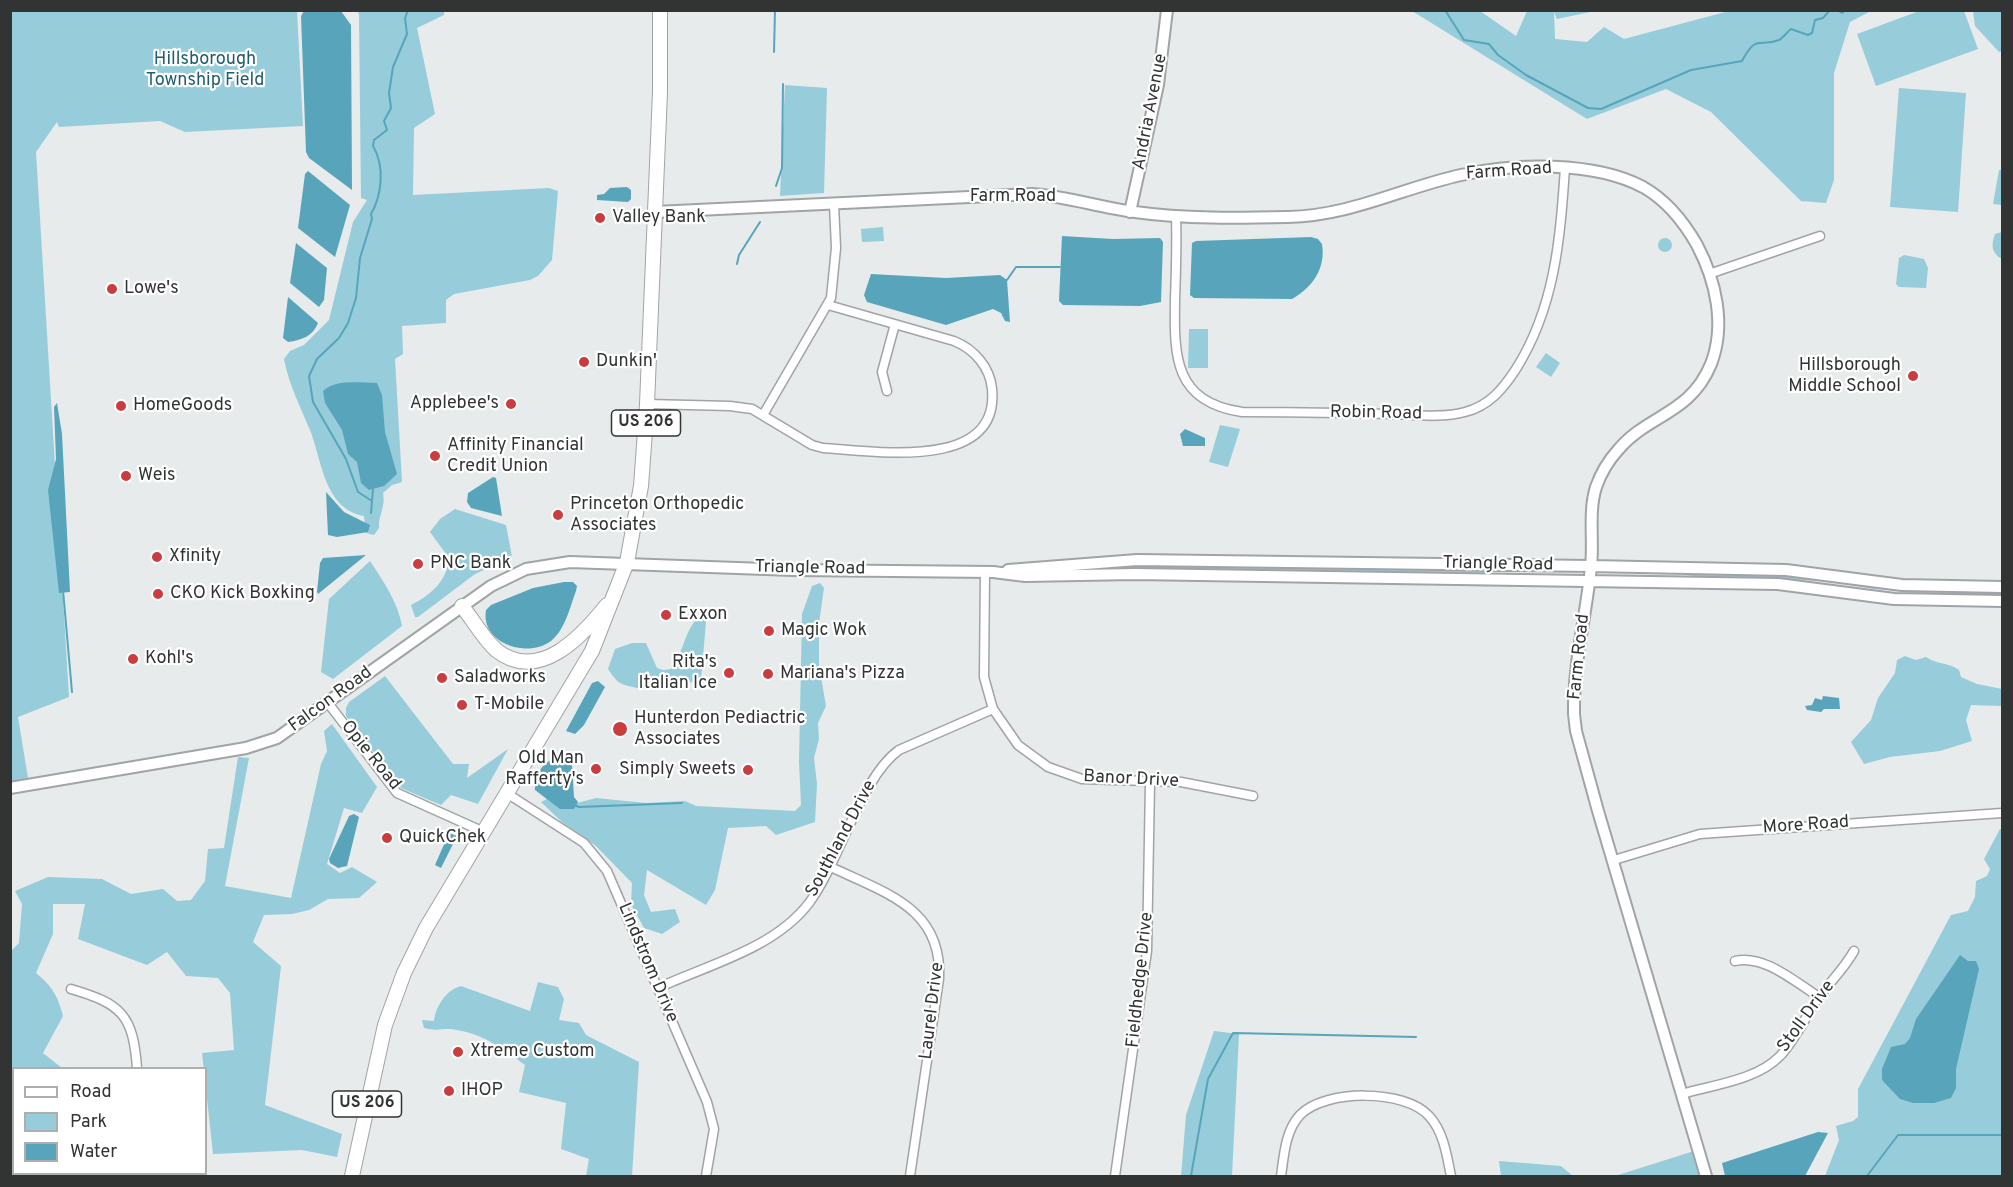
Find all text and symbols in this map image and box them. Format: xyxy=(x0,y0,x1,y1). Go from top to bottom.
park label: Hillsborough Township Field xyxy=(146,49,264,92)
street label: Andria Avenue xyxy=(1129,52,1173,172)
street label: Farm Road xyxy=(1465,158,1553,186)
street label: Farm Road xyxy=(970,186,1056,208)
place label: Valley Bank xyxy=(612,207,706,229)
marker: Valley Bank xyxy=(593,211,607,225)
place label: Lowe's xyxy=(124,278,179,300)
marker: Lowe's xyxy=(105,282,119,296)
place label: Dunkin' xyxy=(596,351,657,373)
marker: Dunkin' xyxy=(577,355,591,369)
place label: Hillsborough Middle School xyxy=(1788,355,1901,398)
marker: Hillsborough Middle School xyxy=(1906,369,1920,383)
place label: Applebee's xyxy=(410,393,499,415)
place label: HomeGoods xyxy=(133,395,232,417)
marker: Applebee's xyxy=(504,397,518,411)
marker: HomeGoods xyxy=(114,399,128,413)
street label: Robin Road xyxy=(1330,402,1422,426)
road number: US 206 xyxy=(612,410,680,436)
place label: Affinity Financial Credit Union xyxy=(447,435,584,478)
marker: Affinity Financial Credit Union xyxy=(428,449,442,463)
place label: Weis xyxy=(138,465,175,487)
marker: Weis xyxy=(119,469,133,483)
place label: Princeton Orthopedic Associates xyxy=(570,494,744,536)
marker: Princeton Orthopedic Associates xyxy=(551,508,565,522)
place label: Xfinity xyxy=(169,546,221,568)
marker: Xfinity xyxy=(150,550,164,564)
place label: PNC Bank xyxy=(430,553,511,575)
street label: Triangle Road xyxy=(1442,553,1554,577)
marker: PNC Bank xyxy=(411,557,425,571)
street label: Triangle Road xyxy=(754,557,866,581)
place label: CKO Kick Boxking xyxy=(170,583,315,605)
marker: CKO Kick Boxking xyxy=(151,587,165,601)
place label: Exxon xyxy=(678,604,727,626)
marker: Exxon xyxy=(659,608,673,622)
street label: Farm Road xyxy=(1565,613,1595,701)
place label: Magic Wok xyxy=(781,620,867,642)
marker: Magic Wok xyxy=(762,624,776,638)
place label: Kohl's xyxy=(145,648,194,670)
marker: Kohl's xyxy=(126,652,140,666)
place label: Rita's Italian Ice xyxy=(639,652,717,694)
street label: Falcon Road xyxy=(285,662,377,738)
place label: Mariana's Pizza xyxy=(780,663,905,685)
marker: Rita's Italian Ice xyxy=(722,666,736,680)
place label: Saladworks xyxy=(454,667,546,689)
marker: Mariana's Pizza xyxy=(761,667,775,681)
marker: Saladworks xyxy=(435,671,449,685)
place label: T-Mobile xyxy=(474,694,544,716)
marker: T-Mobile xyxy=(455,698,469,712)
place label: Hunterdon Pediactric Associates xyxy=(634,708,805,750)
street label: Opie Road xyxy=(335,717,405,795)
marker: Hunterdon Pediactric Associates xyxy=(611,720,629,738)
place label: Old Man Rafferty's xyxy=(505,748,584,790)
place label: Simply Sweets xyxy=(619,759,736,781)
marker: Old Man Rafferty's xyxy=(589,762,603,776)
marker: Simply Sweets xyxy=(741,763,755,777)
street label: Banor Drive xyxy=(1083,767,1179,793)
street label: Southland Drive xyxy=(802,777,882,901)
street label: More Road xyxy=(1762,812,1850,840)
place label: QuickChek xyxy=(399,827,486,849)
marker: QuickChek xyxy=(380,831,394,845)
street label: Lindstrom Drive xyxy=(612,900,682,1026)
street label: Fieldhedge Drive xyxy=(1123,911,1159,1049)
street label: Laurel Drive xyxy=(916,961,950,1061)
street label: Stoll Drive xyxy=(1774,977,1840,1057)
place label: Xtreme Custom xyxy=(470,1041,595,1063)
marker: Xtreme Custom xyxy=(451,1045,465,1059)
legend xyxy=(12,1067,207,1175)
place label: IHOP xyxy=(461,1080,503,1102)
text: Road xyxy=(70,1081,112,1104)
marker: IHOP xyxy=(442,1084,456,1098)
road number: US 206 xyxy=(332,1091,401,1117)
text: Park xyxy=(70,1111,107,1134)
text: Water xyxy=(70,1141,117,1164)

